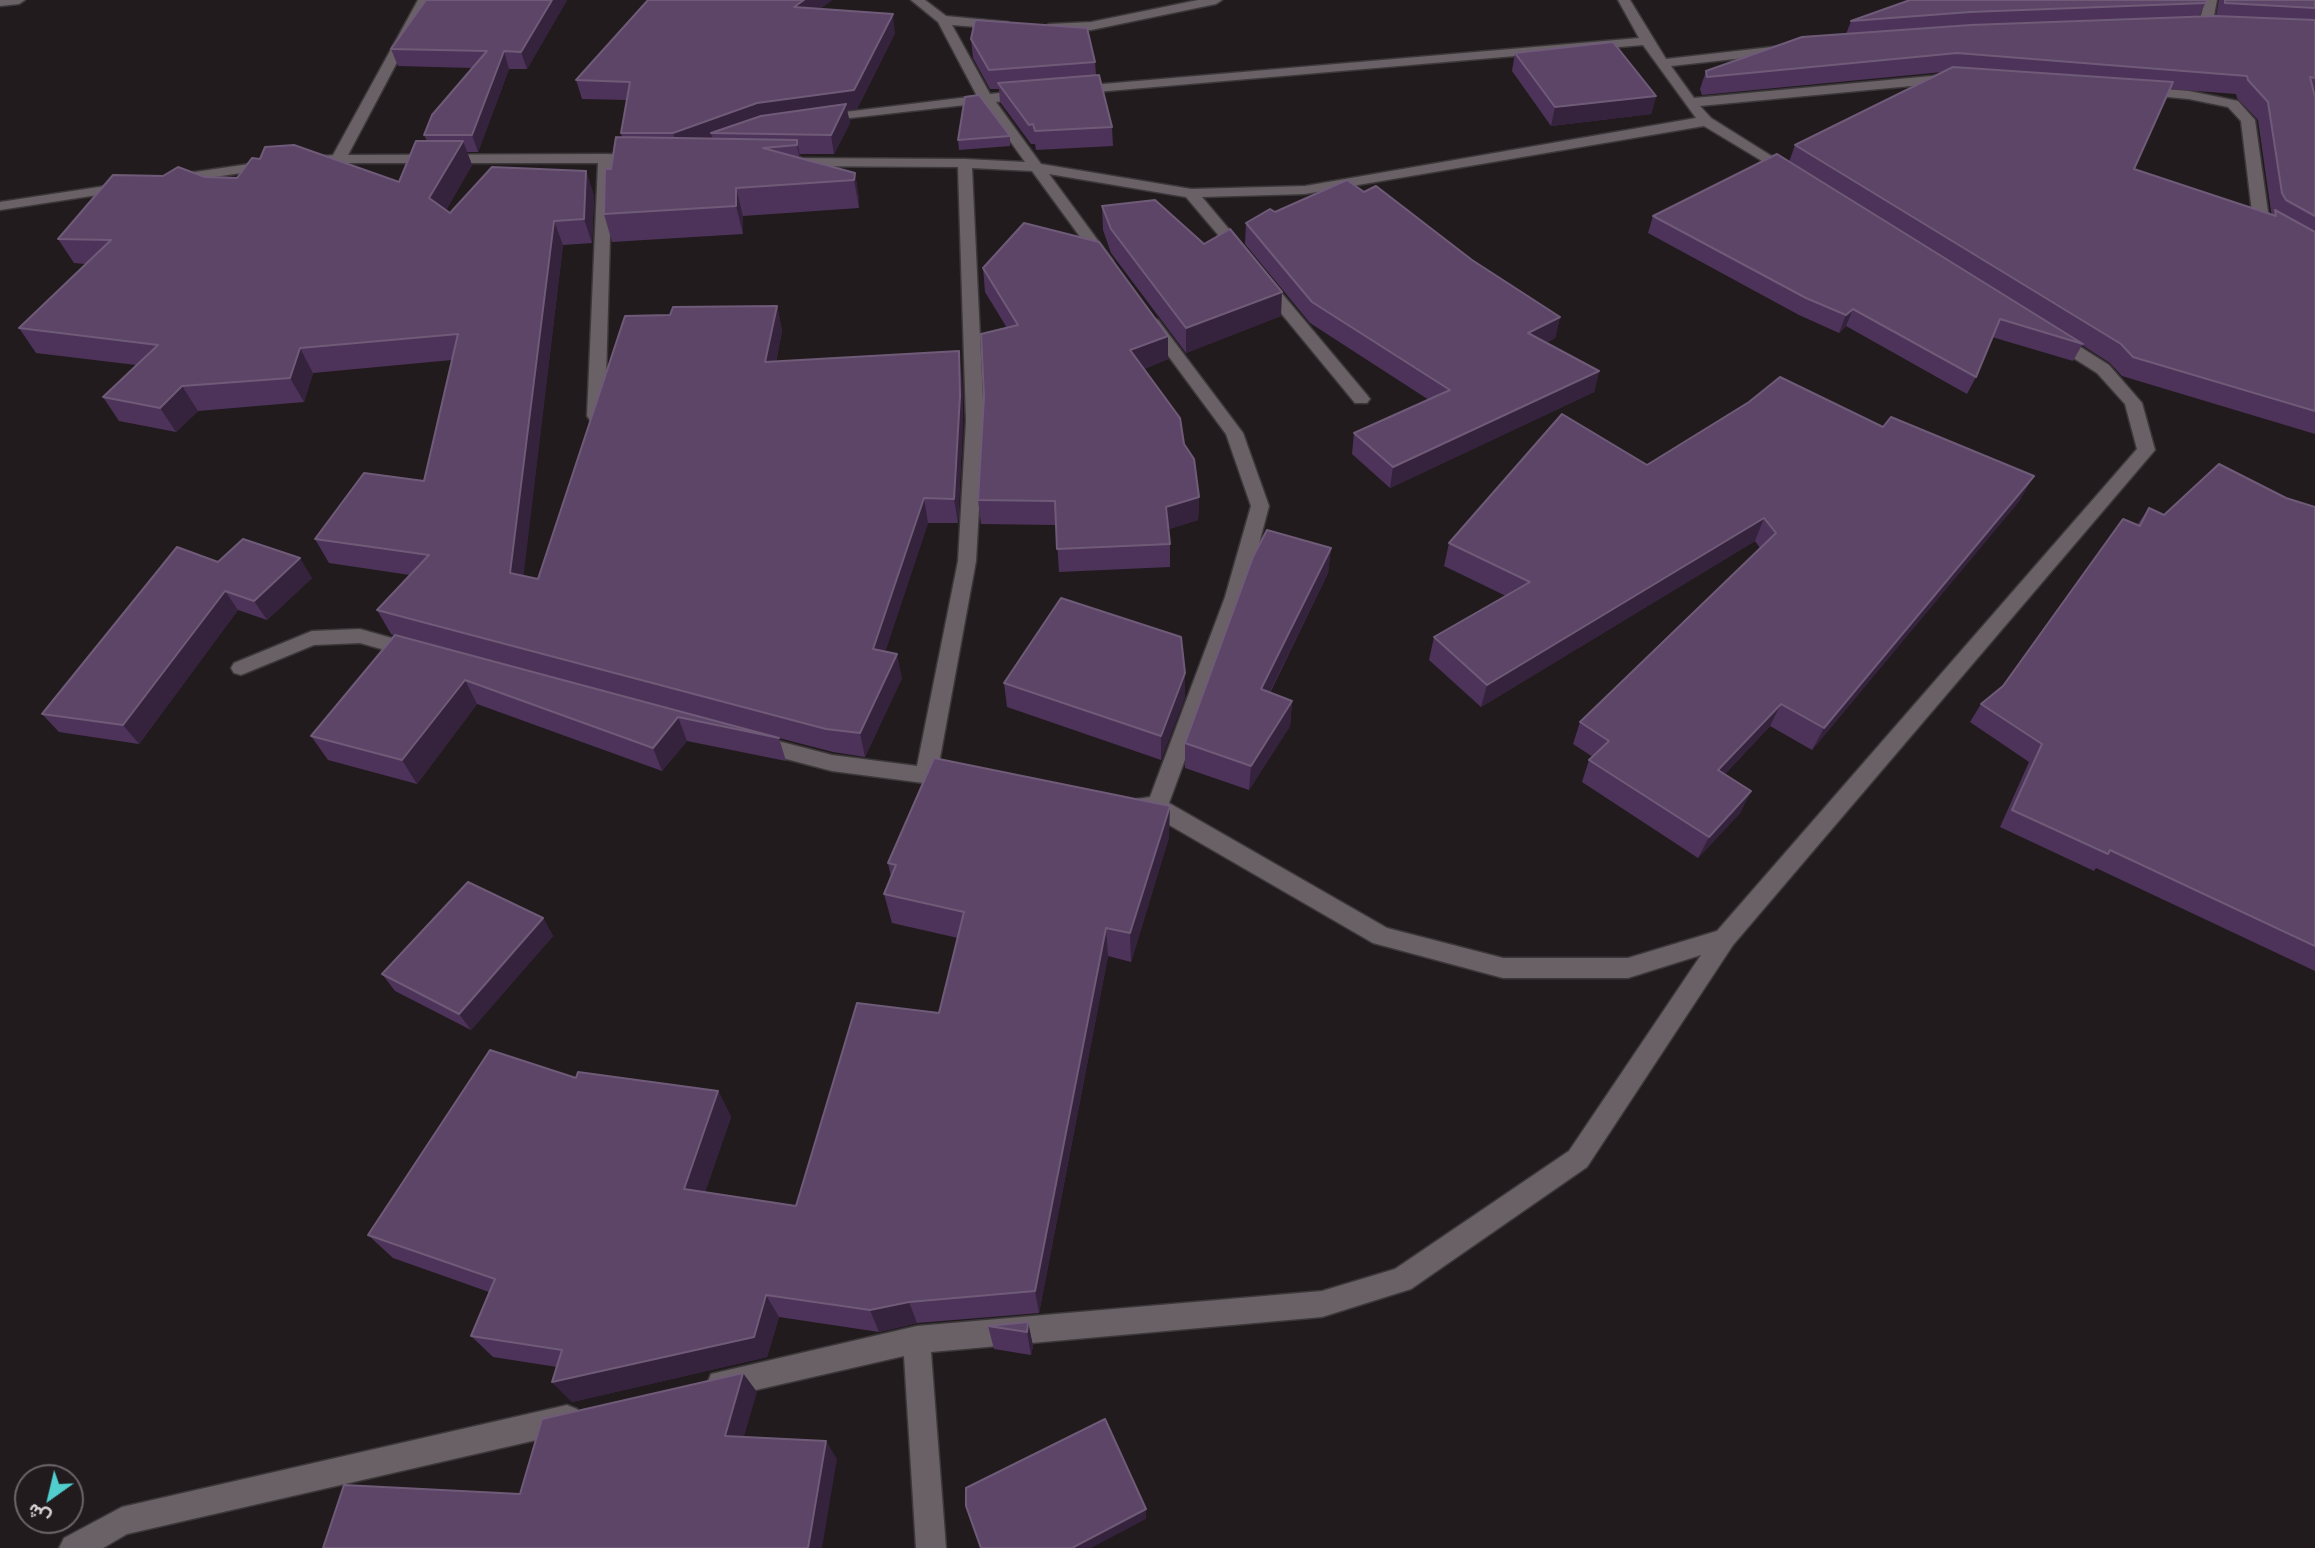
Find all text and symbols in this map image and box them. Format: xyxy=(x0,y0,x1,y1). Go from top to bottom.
north arrow xyxy=(14,1464,84,1534)
text: ش xyxy=(22,1498,55,1532)

